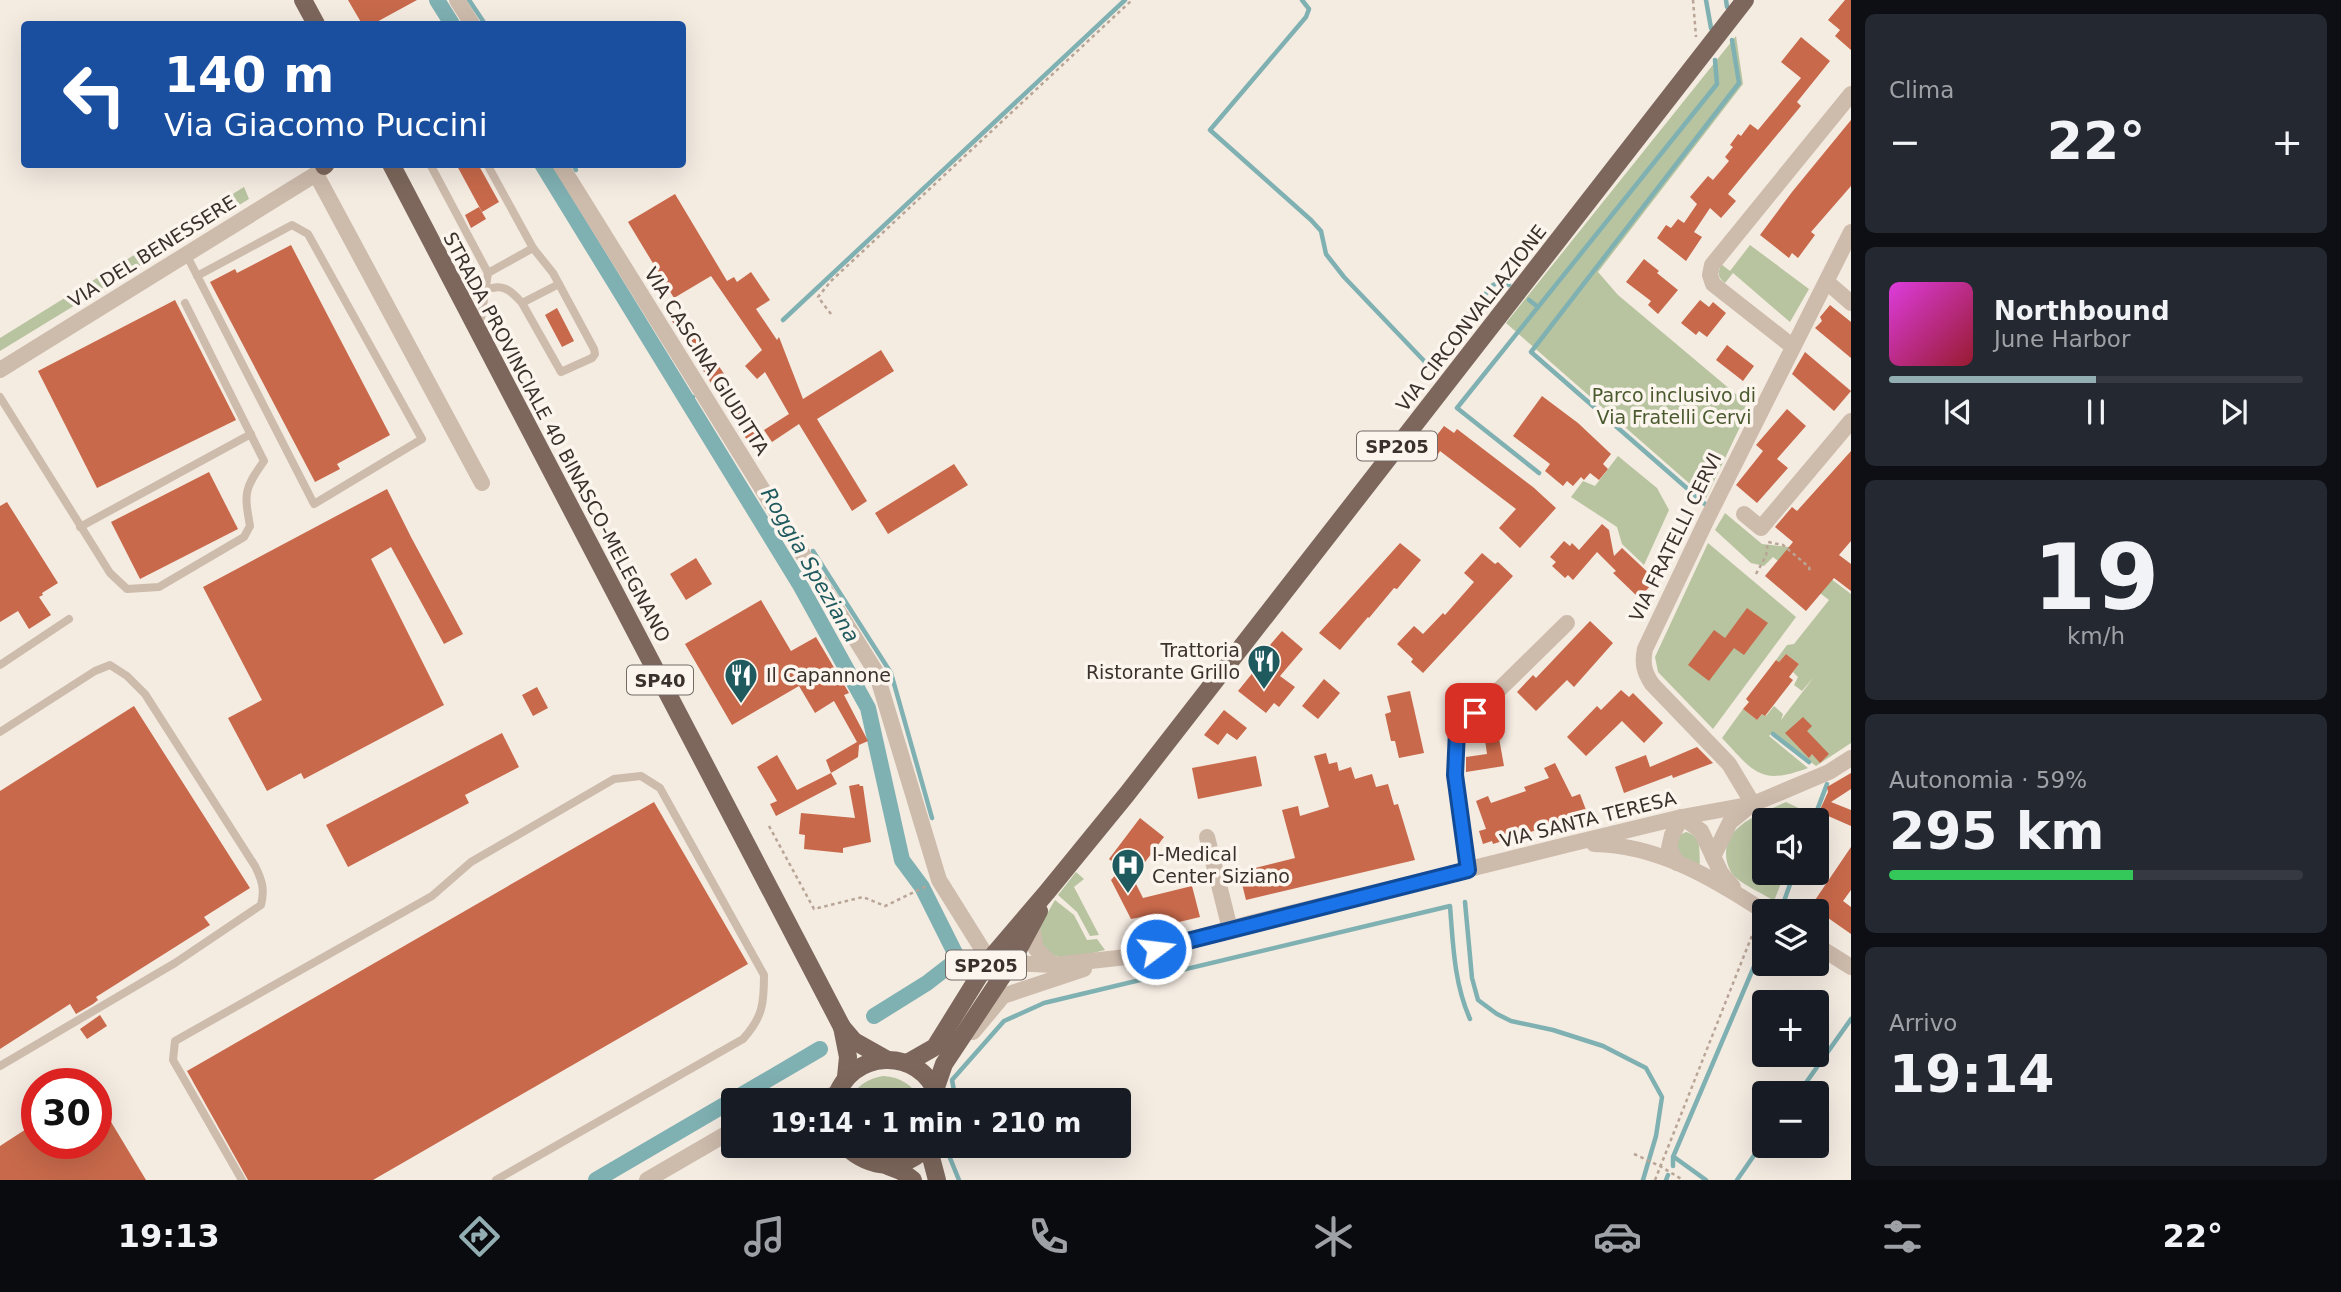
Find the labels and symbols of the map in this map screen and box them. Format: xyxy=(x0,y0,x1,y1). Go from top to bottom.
street label: VIA DEL BENESSERE xyxy=(64,190,240,312)
street label: VIA CIRCONVALLAZIONE xyxy=(1391,220,1551,416)
street label: STRADA PROVINCIALE 40 BINASCO-MELEGNANO xyxy=(439,228,675,646)
street label: VIA CASCINA GIUDITTA xyxy=(640,263,774,459)
park label: Parco inclusivo di Via Fratelli Cervi xyxy=(1592,384,1756,428)
road number: SP205 xyxy=(1357,432,1437,461)
street label: VIA FRATELLI CERVI xyxy=(1625,449,1725,625)
water label: Roggia Speziana xyxy=(756,483,864,647)
place label: Trattoria Ristorante Grillo xyxy=(1086,639,1240,683)
restaurant icon: Trattoria Ristorante Grillo xyxy=(1245,642,1283,691)
restaurant icon: Il Capannone xyxy=(722,656,760,705)
place label: Il Capannone xyxy=(766,664,891,686)
road number: SP40 xyxy=(627,666,693,694)
pin xyxy=(1445,683,1505,743)
street label: VIA SANTA TERESA xyxy=(1498,786,1678,852)
place label: I-Medical Center Siziano xyxy=(1152,843,1290,887)
hospital icon: I-Medical Center Siziano xyxy=(1109,846,1147,895)
position arrow xyxy=(1119,912,1193,986)
road number: SP205 xyxy=(946,950,1026,980)
speed limit sign: 30 xyxy=(21,1068,112,1159)

